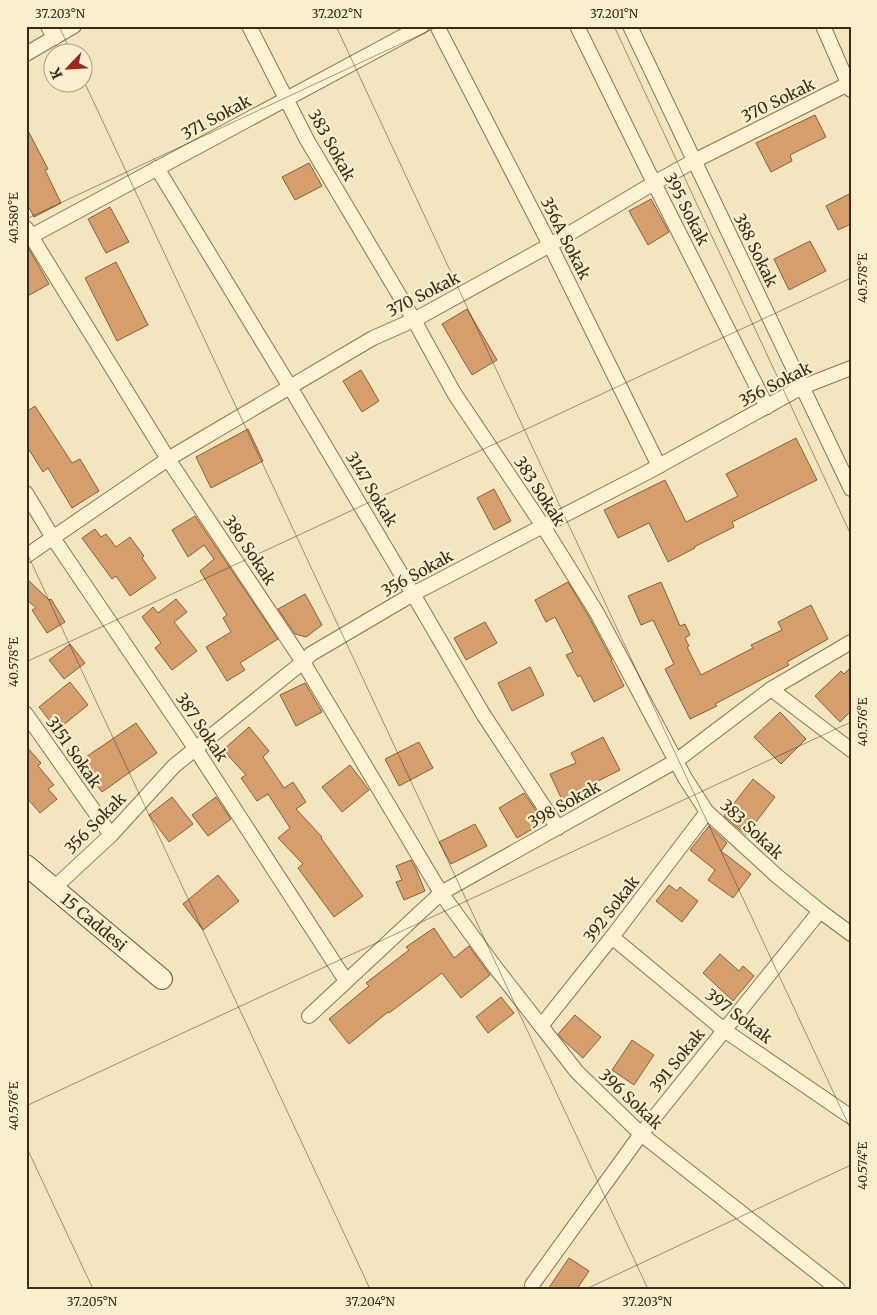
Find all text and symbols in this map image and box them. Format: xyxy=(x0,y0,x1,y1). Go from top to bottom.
text: 37.203°N xyxy=(35,6,86,21)
text: 37.202°N xyxy=(312,6,363,21)
text: 37.201°N xyxy=(590,6,639,21)
north arrow xyxy=(42,42,92,92)
text: K xyxy=(46,64,67,82)
street label: 370 Sokak xyxy=(738,73,819,126)
street label: 371 Sokak xyxy=(178,90,255,144)
street label: 383 Sokak xyxy=(304,106,360,185)
street label: 395 Sokak xyxy=(660,169,714,249)
text: 40.580°E xyxy=(6,192,21,244)
street label: 356A Sokak xyxy=(537,194,596,283)
street label: 388 Sokak xyxy=(730,210,783,291)
text: 40.578°E xyxy=(855,253,870,303)
street label: 370 Sokak xyxy=(383,267,464,321)
street label: 356 Sokak xyxy=(735,357,815,411)
street label: 3147 Sokak xyxy=(342,448,403,531)
street label: 383 Sokak xyxy=(510,453,570,530)
street label: 386 Sokak xyxy=(219,511,281,589)
street label: 356 Sokak xyxy=(378,545,457,601)
text: 40.578°E xyxy=(6,637,21,687)
street label: 387 Sokak xyxy=(172,689,233,766)
text: 40.576°E xyxy=(855,697,870,746)
street label: 3151 Sokak xyxy=(42,712,106,792)
street label: 398 Sokak xyxy=(525,776,604,832)
street label: 356 Sokak xyxy=(60,788,130,858)
street label: 383 Sokak xyxy=(716,795,788,864)
street label: 392 Sokak xyxy=(579,871,644,946)
street label: 15 Caddesi xyxy=(57,889,131,955)
street label: 397 Sokak xyxy=(702,984,777,1048)
street label: 391 Sokak xyxy=(645,1023,709,1096)
street label: 396 Sokak xyxy=(595,1065,668,1134)
text: 40.576°E xyxy=(6,1081,21,1130)
text: 40.574°E xyxy=(855,1142,870,1190)
text: 37.205°N xyxy=(67,1294,118,1309)
text: 37.204°N xyxy=(345,1294,396,1309)
text: 37.203°N xyxy=(622,1294,673,1309)

